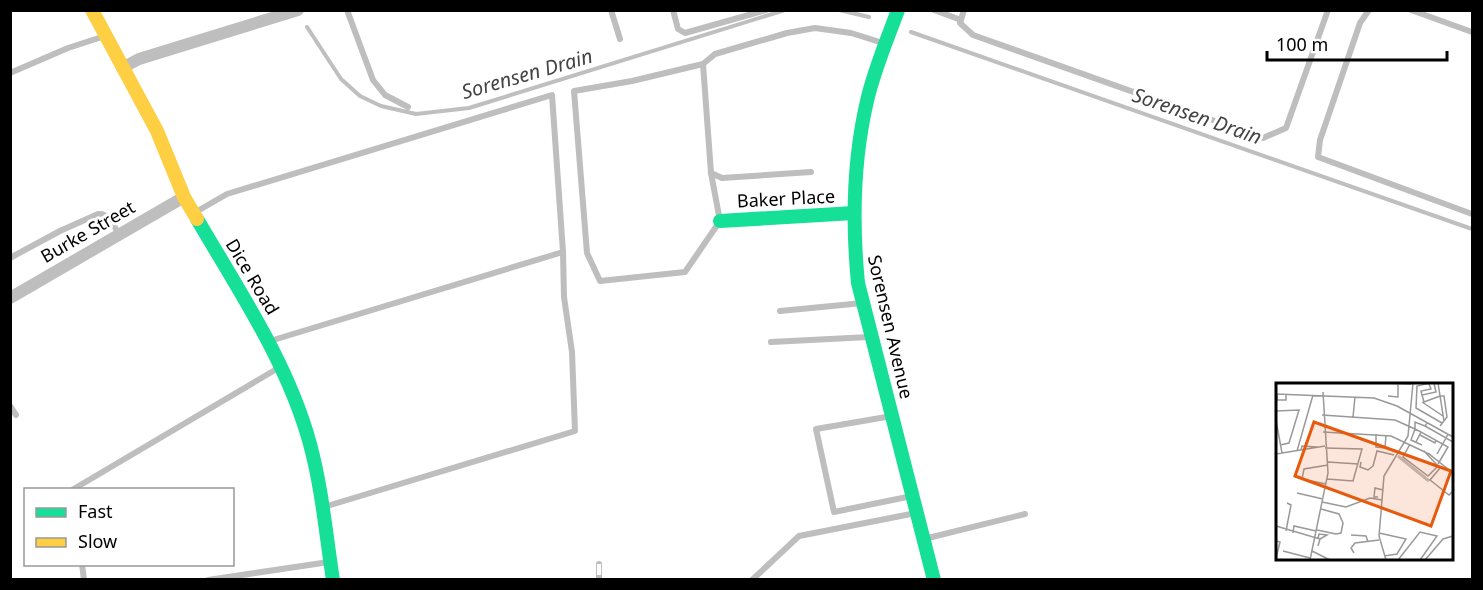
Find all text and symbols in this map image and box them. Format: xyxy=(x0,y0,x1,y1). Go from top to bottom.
scale bar xyxy=(1267,24,1447,62)
text: 100 m xyxy=(1276,32,1328,56)
water label: Sorensen Drain xyxy=(458,42,595,105)
water label: Sorensen Drain xyxy=(1129,81,1265,150)
street label: Baker Place xyxy=(736,183,836,213)
street label: Burke Street xyxy=(36,194,139,268)
street label: Dice Road xyxy=(221,234,285,319)
street label: Sorensen Avenue xyxy=(863,253,919,401)
inset map xyxy=(1276,383,1453,560)
legend xyxy=(24,488,234,566)
text: Fast xyxy=(78,499,113,523)
text: Slow xyxy=(78,529,117,553)

